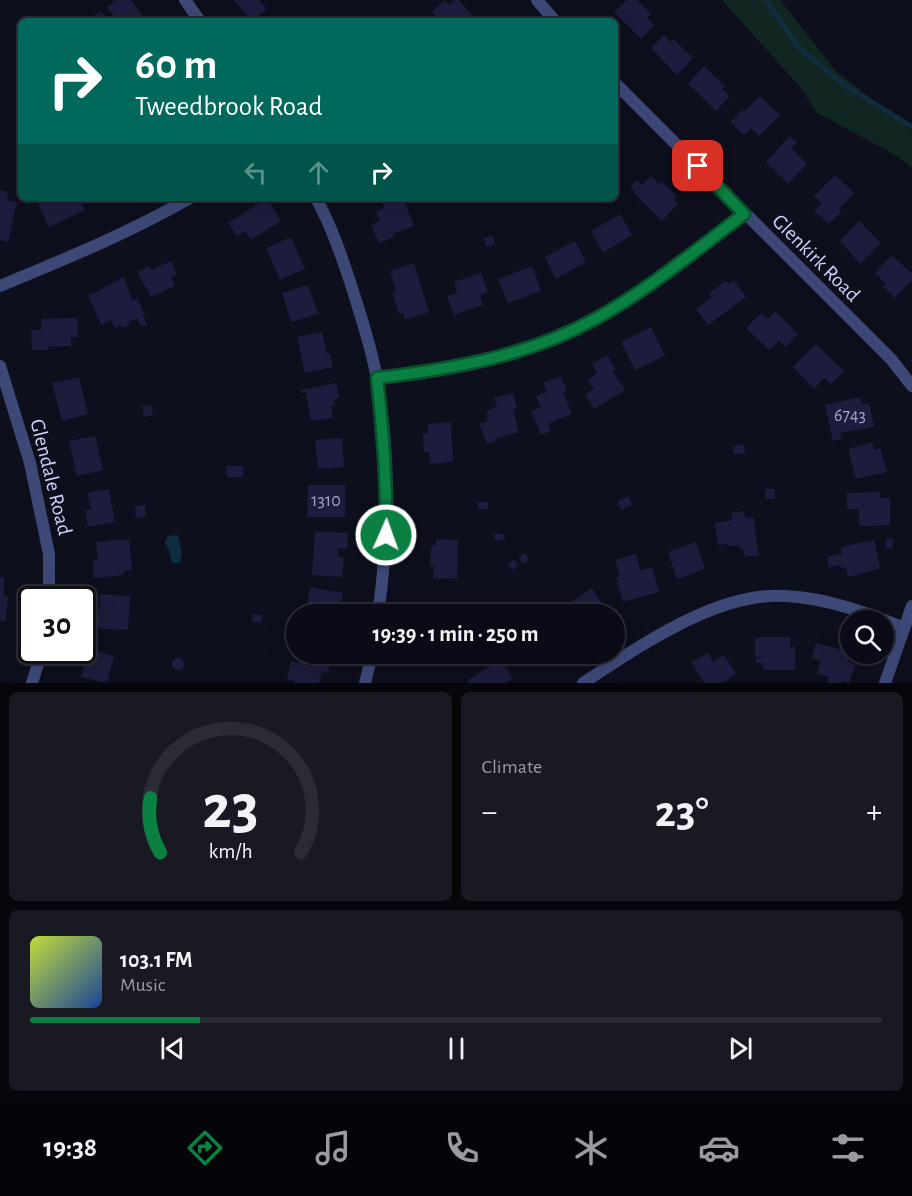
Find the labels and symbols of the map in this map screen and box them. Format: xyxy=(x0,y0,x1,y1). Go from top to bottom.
pin xyxy=(672,140,723,191)
street label: Glenkirk Road xyxy=(768,210,864,306)
house number: 6743 xyxy=(834,407,866,425)
street label: Glendale Road xyxy=(26,417,76,537)
house number: 1310 xyxy=(311,492,341,510)
position arrow xyxy=(354,503,418,567)
speed limit sign: 30 xyxy=(18,586,96,664)

